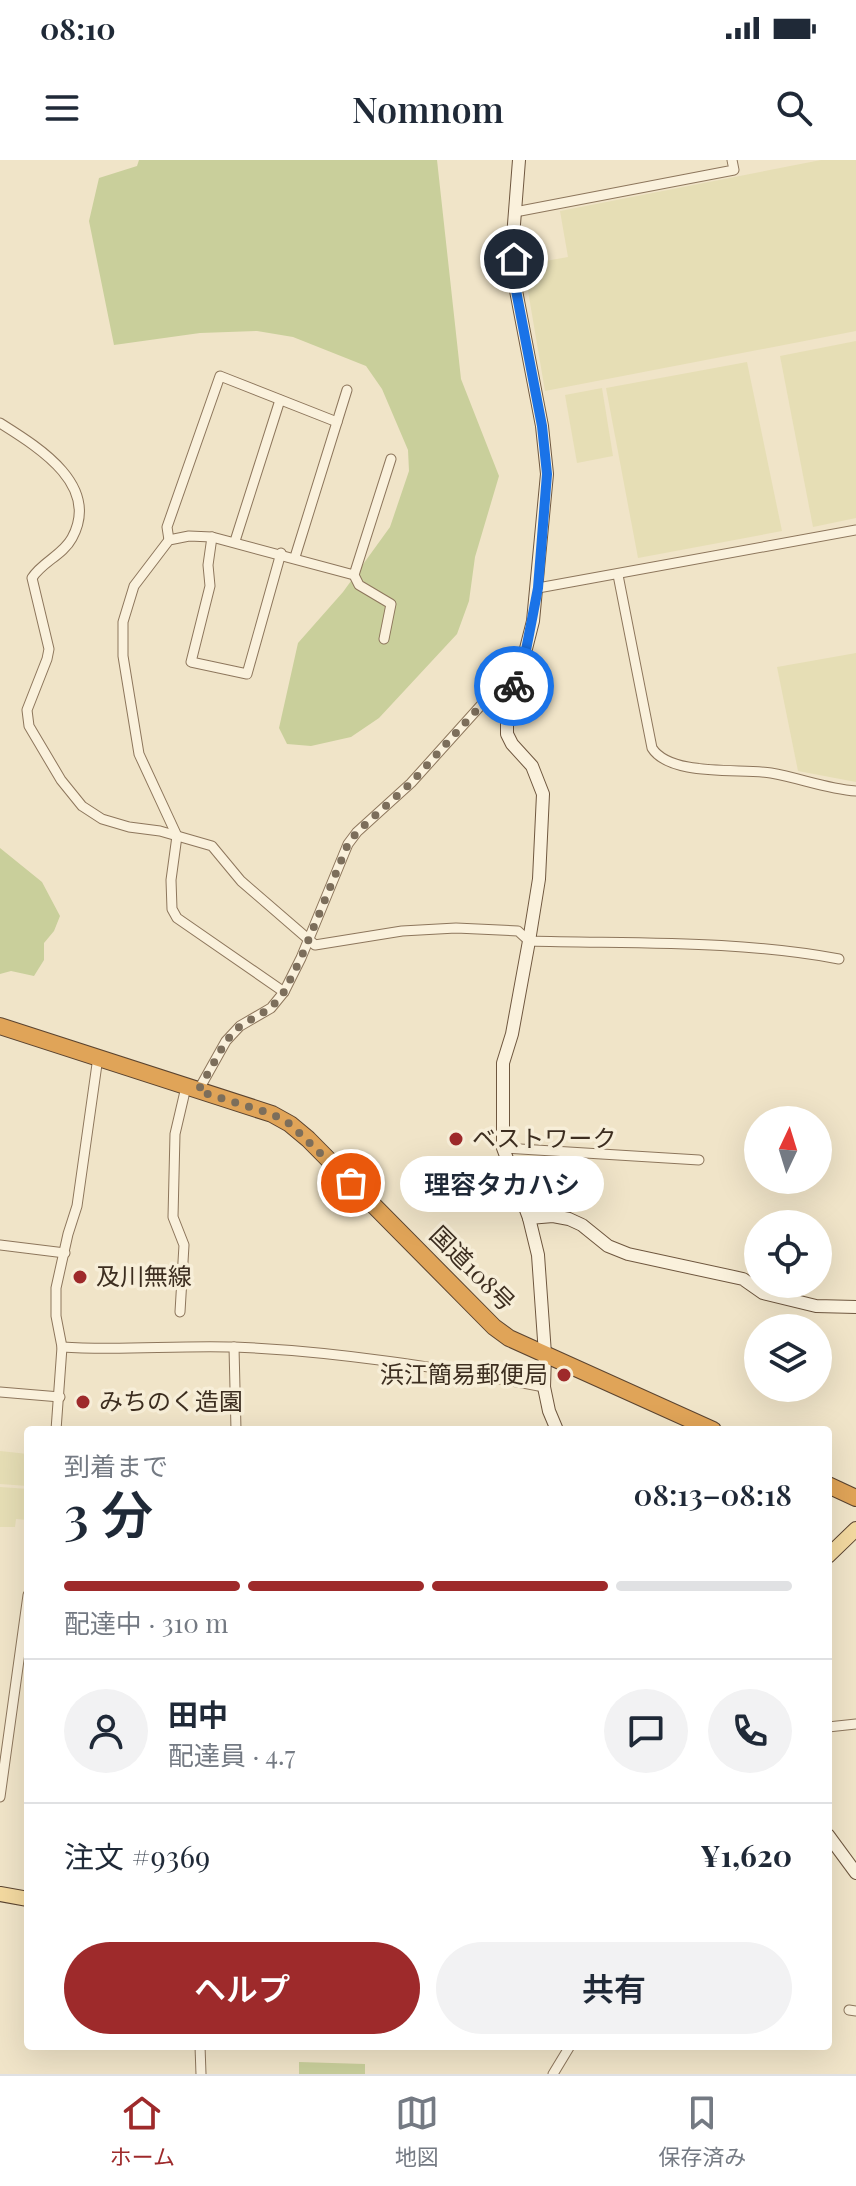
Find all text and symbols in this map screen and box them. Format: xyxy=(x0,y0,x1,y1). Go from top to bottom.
text: 08:10 xyxy=(40,8,116,48)
text: Nomnom xyxy=(352,84,504,132)
icon: menu xyxy=(40,86,84,130)
icon: search xyxy=(772,86,816,130)
pin xyxy=(480,225,548,293)
icon: home xyxy=(492,237,536,281)
courier xyxy=(474,646,554,726)
icon: bike xyxy=(492,664,536,708)
north arrow xyxy=(744,1106,832,1194)
map controls xyxy=(744,1106,832,1402)
place label: ベストワーク xyxy=(472,1121,616,1153)
marker: ベストワーク xyxy=(447,1130,465,1148)
pin xyxy=(317,1149,385,1217)
callout: 理容タカハシ xyxy=(399,1155,603,1211)
icon: bag xyxy=(329,1161,373,1205)
text: 理容タカハシ xyxy=(424,1166,580,1201)
button: locate xyxy=(744,1210,832,1298)
street label: 国道108号 xyxy=(424,1218,523,1317)
place label: 及川無線 xyxy=(96,1259,192,1291)
marker: 及川無線 xyxy=(71,1268,89,1286)
button: layers xyxy=(744,1314,832,1402)
place label: 浜江簡易郵便局 xyxy=(380,1357,548,1389)
marker: 浜江簡易郵便局 xyxy=(555,1366,573,1384)
place label: みちのく造園 xyxy=(99,1384,243,1416)
marker: みちのく造園 xyxy=(74,1393,92,1411)
text: 到着まで xyxy=(64,1448,168,1483)
text: 08:13–08:18 xyxy=(634,1474,792,1514)
text: 3 分 xyxy=(64,1478,153,1547)
text: 配達中 · 310 m xyxy=(64,1605,228,1640)
button: person xyxy=(64,1689,148,1773)
button: chat xyxy=(604,1689,688,1773)
button: phone xyxy=(708,1689,792,1773)
text: 田中 xyxy=(168,1694,228,1734)
text: 配達員 · 4.7 xyxy=(168,1737,295,1772)
text: ¥1,620 xyxy=(700,1835,792,1875)
text: 注文 #9369 xyxy=(64,1836,210,1876)
button: ヘルプ xyxy=(64,1942,420,2034)
button: 共有 xyxy=(436,1942,792,2034)
tab: ホーム xyxy=(110,2091,175,2171)
tab: 地図 xyxy=(395,2091,439,2171)
tab: 保存済み xyxy=(658,2091,746,2171)

